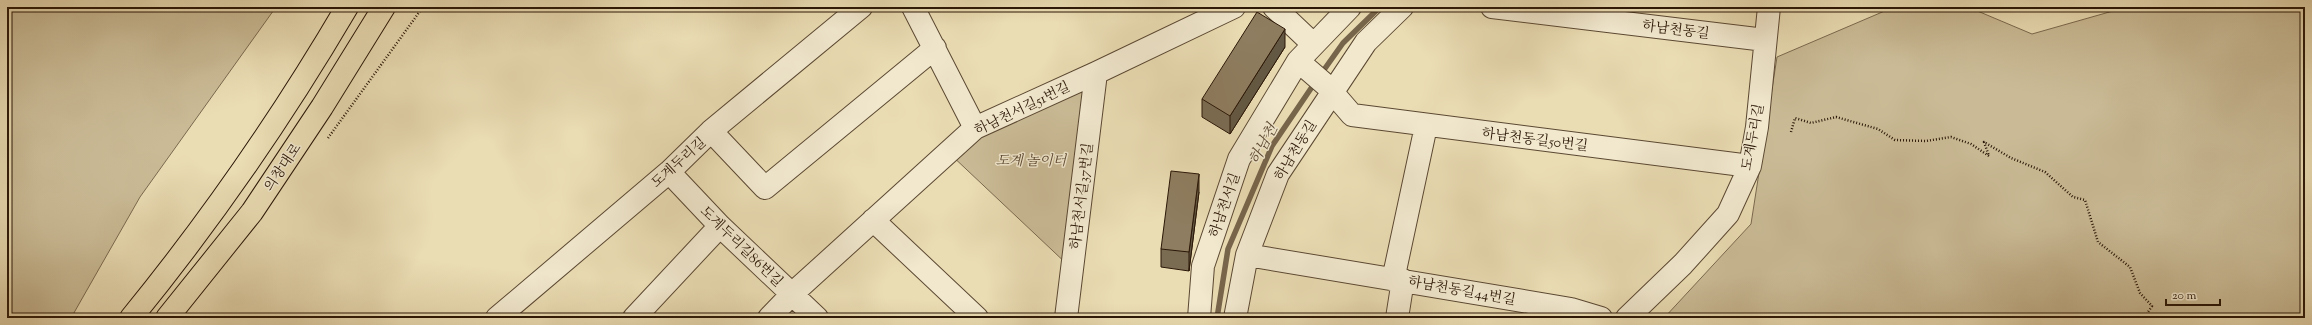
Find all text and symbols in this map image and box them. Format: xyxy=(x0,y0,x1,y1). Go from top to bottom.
street label: 하남천동길 xyxy=(1641,17,1711,45)
street label: 하남천서길51번길 xyxy=(972,78,1074,142)
street label: 도계두리길 xyxy=(1738,102,1770,172)
street label: 하남천동길 xyxy=(1271,117,1323,185)
water label: 하남천 xyxy=(1245,119,1285,169)
street label: 하남천동길50번길 xyxy=(1480,125,1589,157)
street label: 도계두리길 xyxy=(648,133,711,194)
street label: 의창대로 xyxy=(260,140,307,196)
street label: 하남천서길37번길 xyxy=(1067,142,1099,251)
park label: 도계 놀이터 xyxy=(996,152,1068,172)
street label: 하남천서길 xyxy=(1205,170,1246,241)
street label: 도계두리길86번길 xyxy=(695,203,787,292)
street label: 하남천동길44번길 xyxy=(1406,273,1517,311)
scale bar xyxy=(2166,281,2220,307)
text: 20 m xyxy=(2172,287,2197,305)

